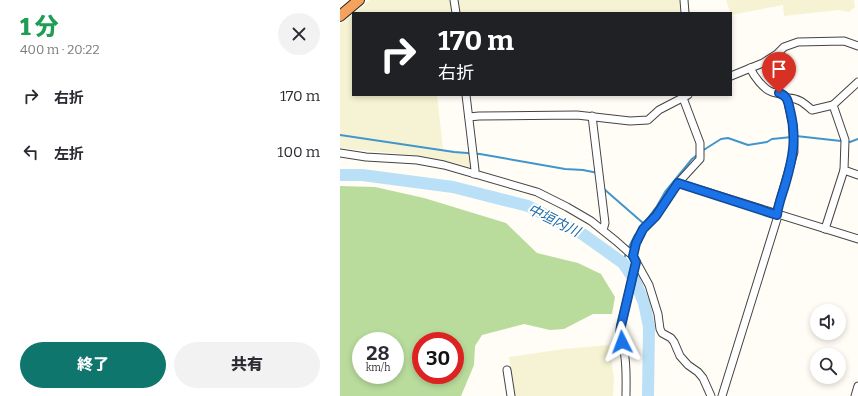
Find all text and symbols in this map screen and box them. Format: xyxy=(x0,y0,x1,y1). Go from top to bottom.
text: 1 分 xyxy=(20,13,59,41)
button: close xyxy=(278,13,320,55)
text: 170 m xyxy=(438,24,514,57)
icon: right xyxy=(372,28,424,80)
text: 400 m · 20:22 xyxy=(20,42,100,57)
pin xyxy=(762,52,796,93)
icon: arrive xyxy=(768,58,790,80)
text: 右折 xyxy=(438,62,474,84)
icon: right xyxy=(20,85,42,107)
text: 170 m xyxy=(280,87,320,105)
text: 右折 xyxy=(54,89,84,107)
icon: left xyxy=(20,141,42,163)
text: 100 m xyxy=(277,143,320,161)
text: 左折 xyxy=(54,145,84,163)
water label: 中垣内川 xyxy=(525,201,584,241)
map controls xyxy=(810,304,846,384)
button: sound xyxy=(810,304,846,340)
position arrow xyxy=(601,321,643,363)
speed limit sign: 30 xyxy=(412,332,464,384)
text: 28 xyxy=(366,341,390,365)
button: 終了 xyxy=(20,342,166,388)
button: 共有 xyxy=(174,342,320,388)
button: search xyxy=(810,348,846,384)
text: km/h xyxy=(366,362,390,374)

